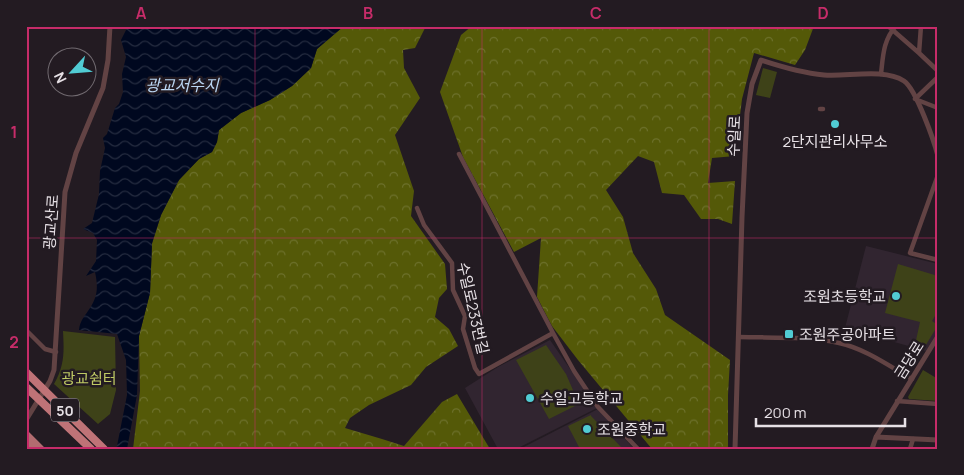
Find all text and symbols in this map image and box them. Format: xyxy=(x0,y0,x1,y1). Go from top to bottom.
text: A xyxy=(136,2,147,24)
text: B xyxy=(363,2,373,24)
text: C xyxy=(590,2,602,24)
text: D xyxy=(817,2,829,24)
north arrow xyxy=(48,48,98,98)
text: N xyxy=(49,69,71,87)
water label: 광교저수지 xyxy=(145,74,220,96)
street label: 수일로 xyxy=(722,115,746,157)
marker: 2단지관리사무소 xyxy=(829,118,841,130)
text: 1 xyxy=(10,121,18,143)
place label: 2단지관리사무소 xyxy=(782,131,888,152)
street label: 광교산로 xyxy=(39,194,63,250)
street label: 수일로233번길 xyxy=(452,260,494,356)
place label: 조원초등학교 xyxy=(803,286,886,307)
marker: 조원초등학교 xyxy=(890,290,902,302)
place label: 조원주공아파트 xyxy=(799,324,896,345)
marker: 조원주공아파트 xyxy=(783,328,795,340)
text: 2 xyxy=(9,331,19,353)
street label: 금당로 xyxy=(889,337,929,383)
park label: 광교쉼터 xyxy=(61,368,117,389)
place label: 수일고등학교 xyxy=(540,388,623,409)
marker: 수일고등학교 xyxy=(524,392,536,404)
scale bar xyxy=(756,395,905,427)
road number: 50 xyxy=(51,398,79,422)
text: 200 m xyxy=(764,402,807,423)
place label: 조원중학교 xyxy=(597,419,666,440)
marker: 조원중학교 xyxy=(581,423,593,435)

